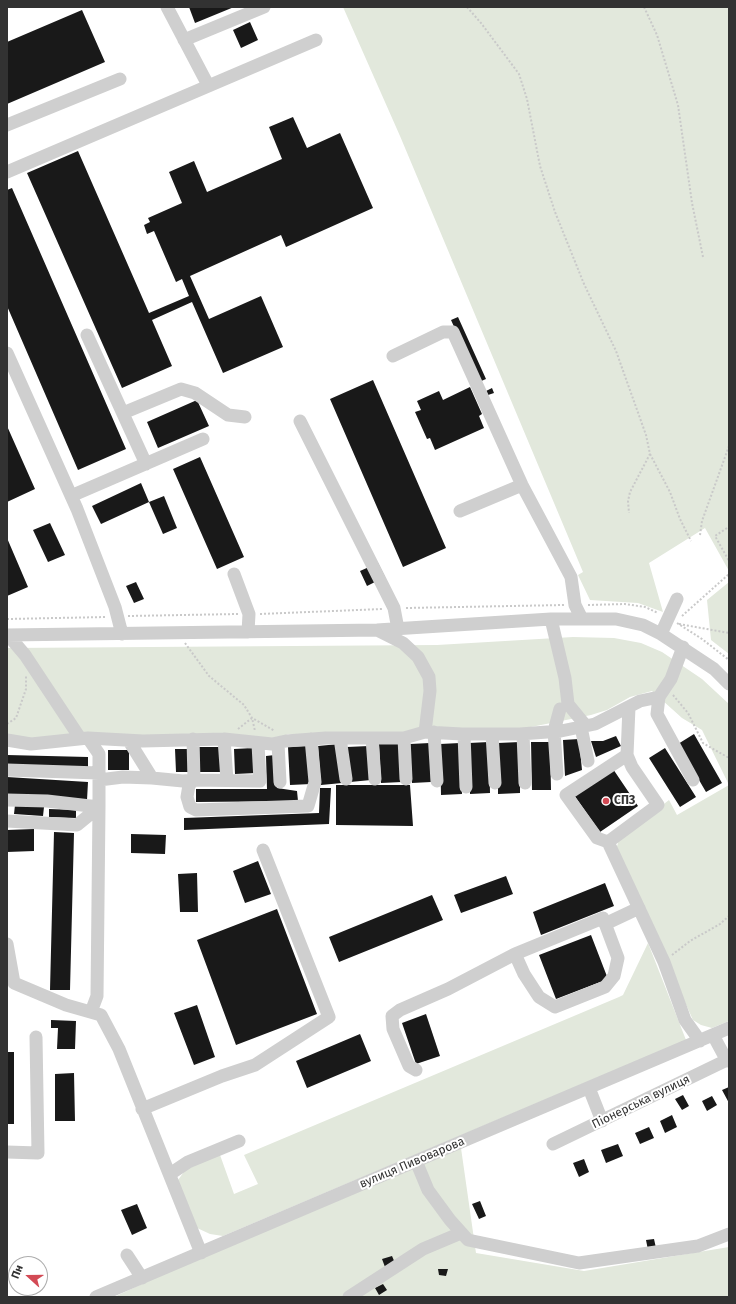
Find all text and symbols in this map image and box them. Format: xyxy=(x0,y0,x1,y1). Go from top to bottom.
place label: СПЗ xyxy=(614,794,635,808)
marker: СПЗ xyxy=(601,796,611,806)
street label: Піонерська вулиця xyxy=(590,1072,692,1132)
street label: вулиця Пивоварова xyxy=(357,1134,467,1192)
north arrow xyxy=(8,1256,48,1296)
text: Пн xyxy=(9,1263,26,1281)

